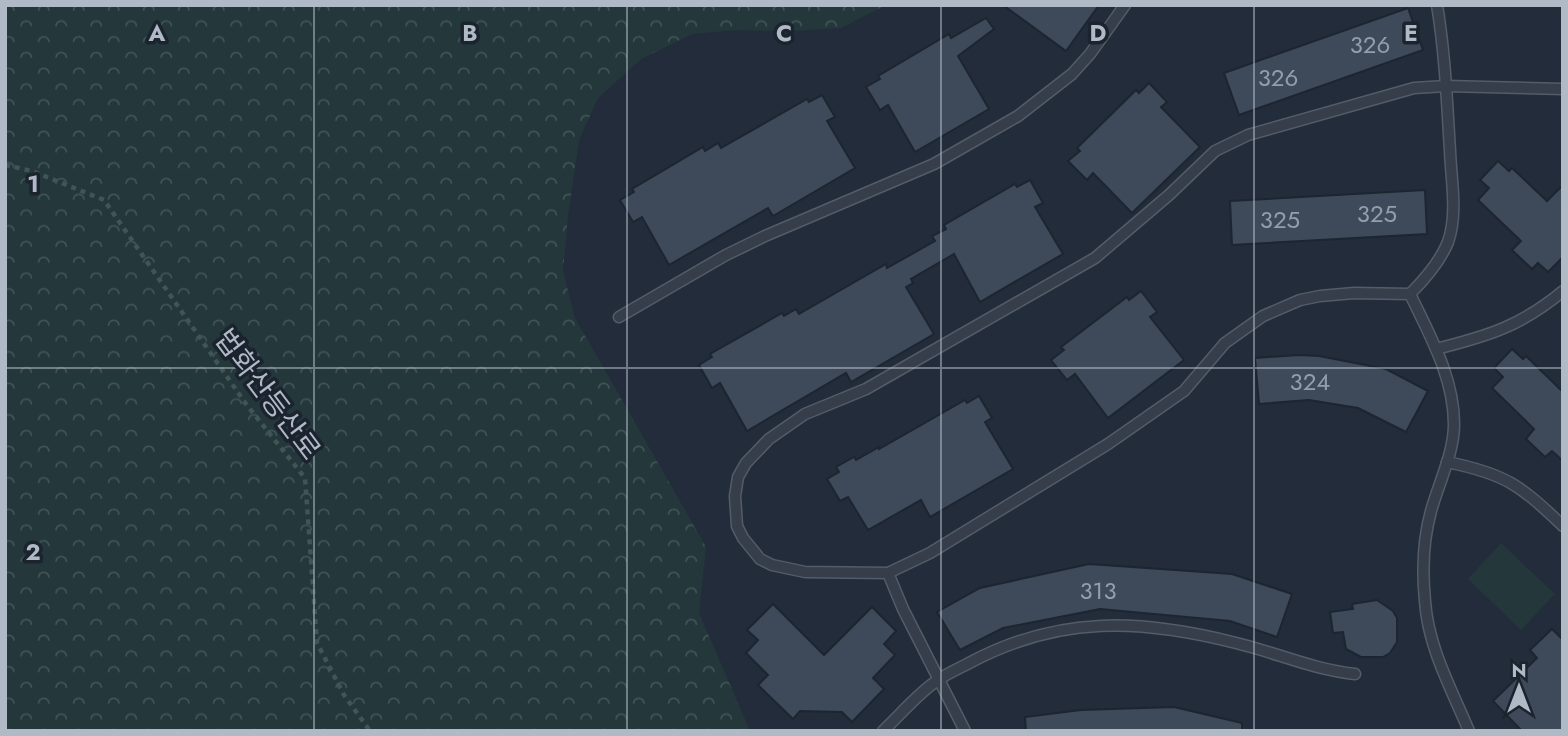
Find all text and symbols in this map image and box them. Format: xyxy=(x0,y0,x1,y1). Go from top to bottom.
text: A xyxy=(148,16,166,50)
text: B xyxy=(462,16,478,50)
text: C xyxy=(776,16,792,50)
text: D xyxy=(1090,16,1107,50)
text: E xyxy=(1404,16,1418,50)
house number: 326 xyxy=(1350,27,1390,62)
house number: 326 xyxy=(1258,60,1298,95)
text: 1 xyxy=(27,167,39,201)
house number: 325 xyxy=(1357,196,1397,231)
house number: 325 xyxy=(1260,202,1300,237)
street label: 법화산등산로 xyxy=(205,320,330,468)
house number: 324 xyxy=(1290,364,1330,399)
text: 2 xyxy=(25,535,41,569)
house number: 313 xyxy=(1079,573,1117,608)
north arrow xyxy=(1484,652,1554,722)
text: N xyxy=(1511,657,1527,684)

